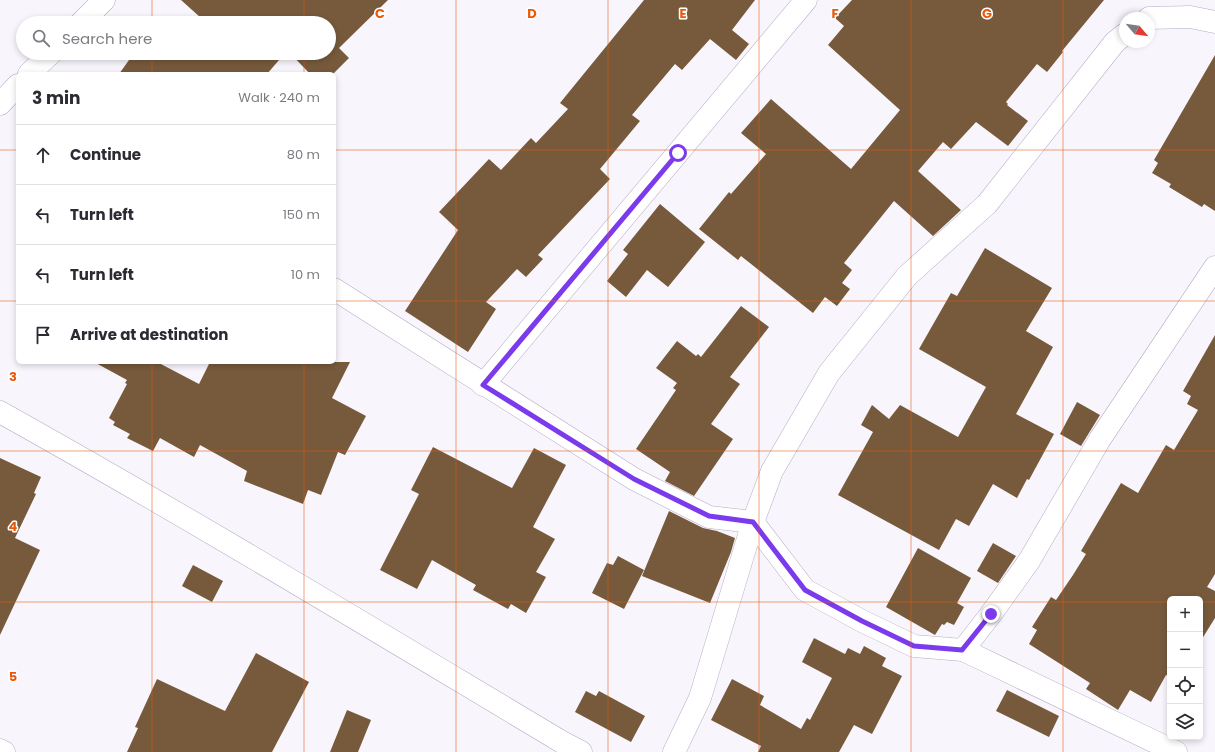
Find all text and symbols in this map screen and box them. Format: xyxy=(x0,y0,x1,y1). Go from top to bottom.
text: C xyxy=(375,4,385,23)
text: D xyxy=(527,4,537,23)
text: E xyxy=(679,4,687,23)
text: F xyxy=(831,4,839,23)
text: G xyxy=(982,4,992,23)
north arrow xyxy=(1119,12,1155,48)
search box xyxy=(16,16,336,60)
icon: search xyxy=(30,27,52,49)
text: Search here xyxy=(62,28,152,49)
text: 3 min xyxy=(32,86,80,110)
text: Walk · 240 m xyxy=(238,88,320,107)
icon: ahead xyxy=(32,144,54,166)
text: Continue xyxy=(70,144,141,165)
route start xyxy=(669,144,687,162)
text: 80 m xyxy=(287,145,320,164)
icon: left xyxy=(32,204,54,226)
text: Turn left xyxy=(70,204,134,225)
text: 150 m xyxy=(283,205,320,224)
icon: left xyxy=(32,264,54,286)
text: Turn left xyxy=(70,264,134,285)
text: 10 m xyxy=(291,265,320,284)
icon: arrive xyxy=(32,324,54,346)
text: Arrive at destination xyxy=(70,324,228,345)
text: 3 xyxy=(9,367,17,386)
text: 4 xyxy=(9,517,18,536)
map controls xyxy=(1167,596,1203,740)
button: + xyxy=(1167,596,1203,632)
route end xyxy=(982,605,1000,623)
button: − xyxy=(1167,632,1203,668)
text: 5 xyxy=(9,667,17,686)
button: locate xyxy=(1167,668,1203,704)
button: layers xyxy=(1167,704,1203,740)

